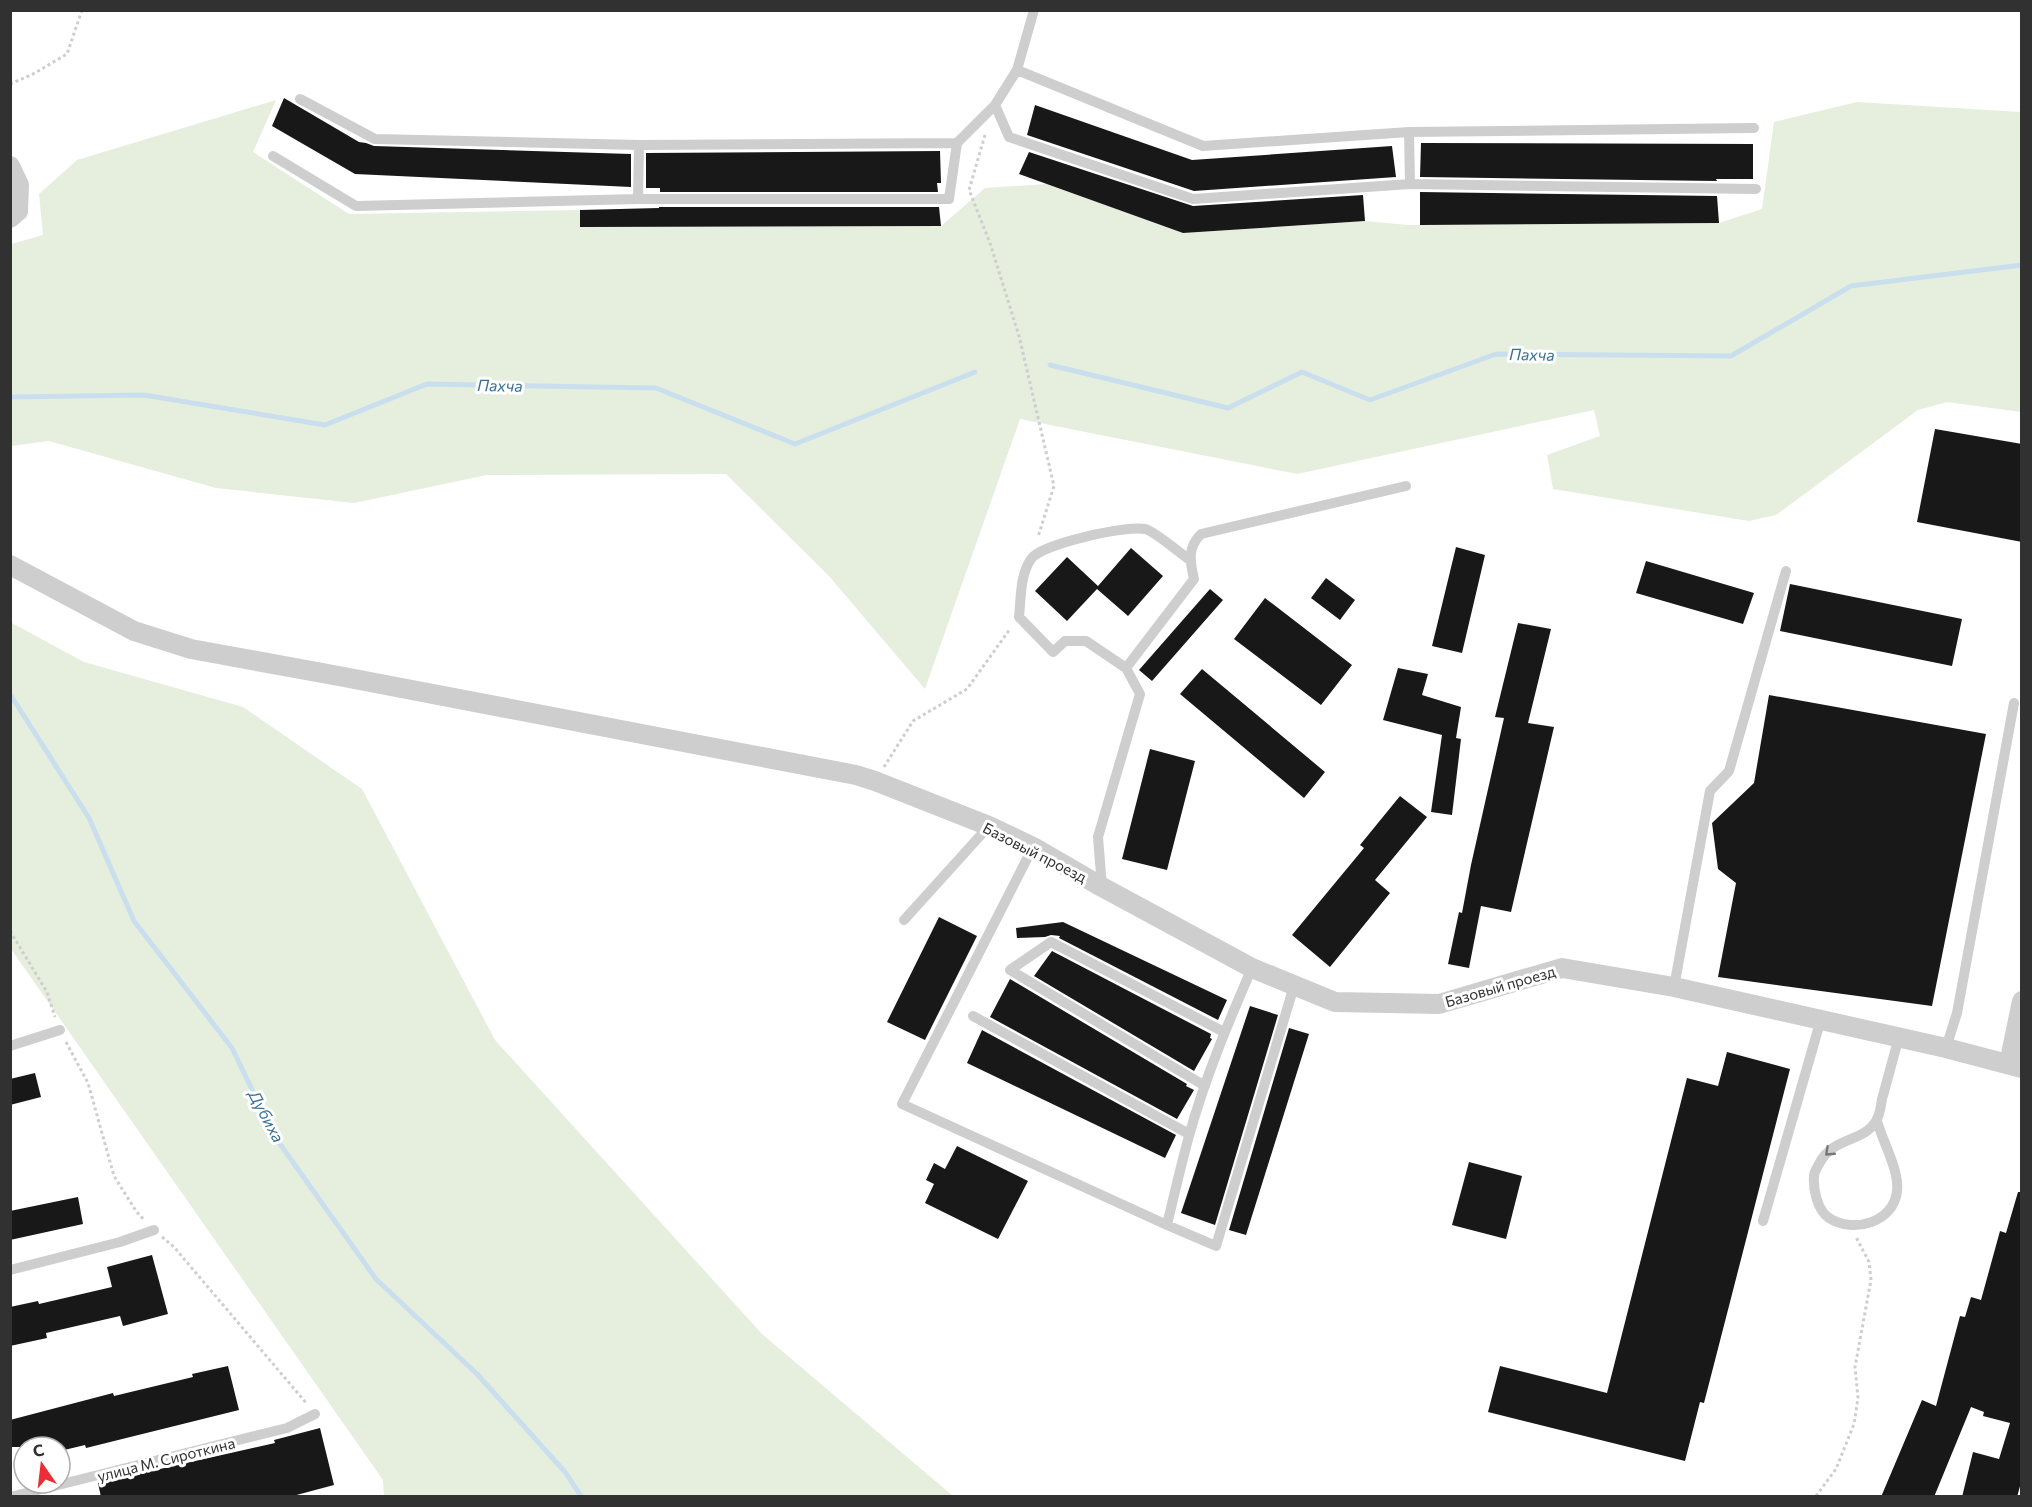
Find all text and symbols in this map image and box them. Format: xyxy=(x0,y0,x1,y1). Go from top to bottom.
water label: Пахча xyxy=(1509,344,1555,364)
water label: Пахча xyxy=(477,375,523,395)
street label: Базовый проезд xyxy=(980,818,1090,886)
street label: Базовый проезд xyxy=(1443,962,1557,1010)
water label: Дубиха xyxy=(244,1085,289,1145)
one-way arrow xyxy=(1825,1145,1836,1156)
street label: улица М. Сироткина xyxy=(95,1433,237,1485)
north arrow xyxy=(12,1435,72,1495)
text: С xyxy=(31,1439,46,1461)

